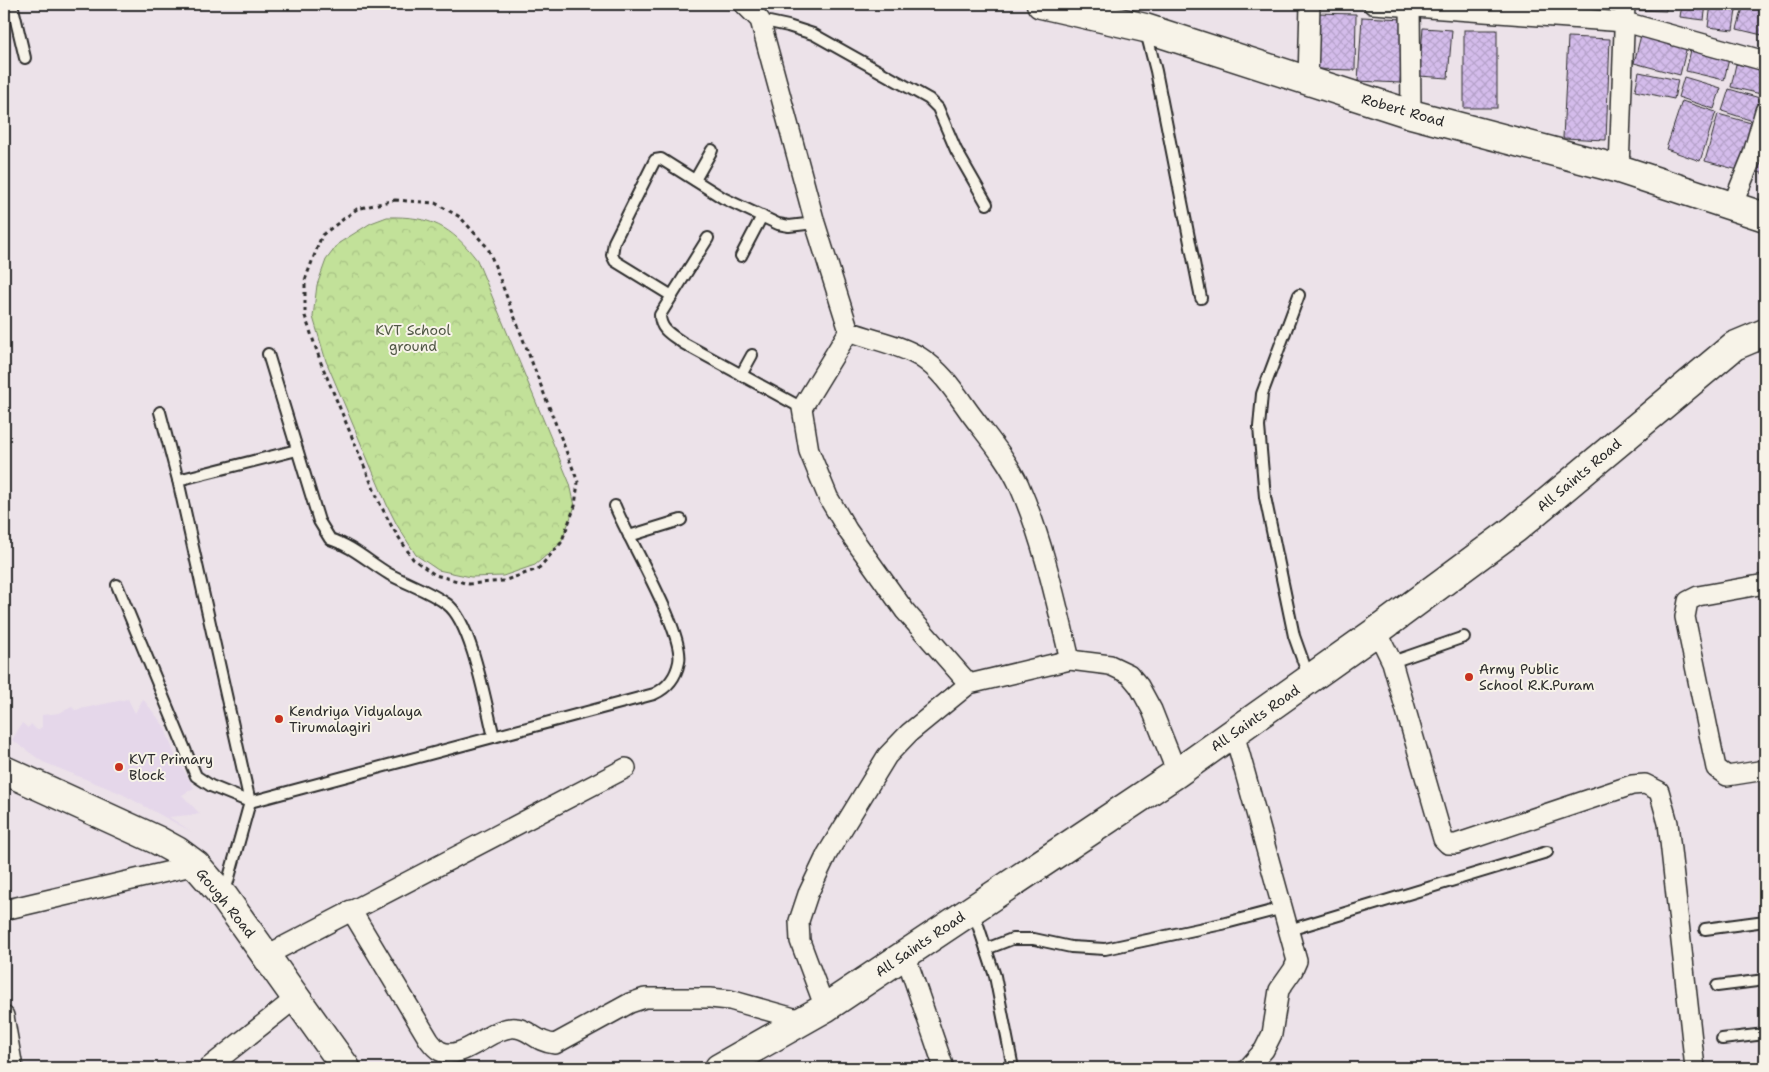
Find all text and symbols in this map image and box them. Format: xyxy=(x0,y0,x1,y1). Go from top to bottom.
street label: Robert Road xyxy=(1359,90,1447,131)
park label: KVT School ground xyxy=(375,321,452,355)
street label: All Saints Road xyxy=(1533,434,1625,516)
place label: Army Public School R.K.Puram xyxy=(1479,660,1594,694)
marker: Army Public School R.K.Puram xyxy=(1463,671,1475,683)
street label: All Saints Road xyxy=(1207,681,1303,755)
place label: Kendriya Vidyalaya Tirumalagiri xyxy=(289,702,422,736)
marker: Kendriya Vidyalaya Tirumalagiri xyxy=(273,713,285,725)
place label: KVT Primary Block xyxy=(129,750,213,784)
marker: KVT Primary Block xyxy=(113,761,125,773)
street label: Gough Road xyxy=(192,865,260,942)
street label: All Saints Road xyxy=(872,907,969,981)

